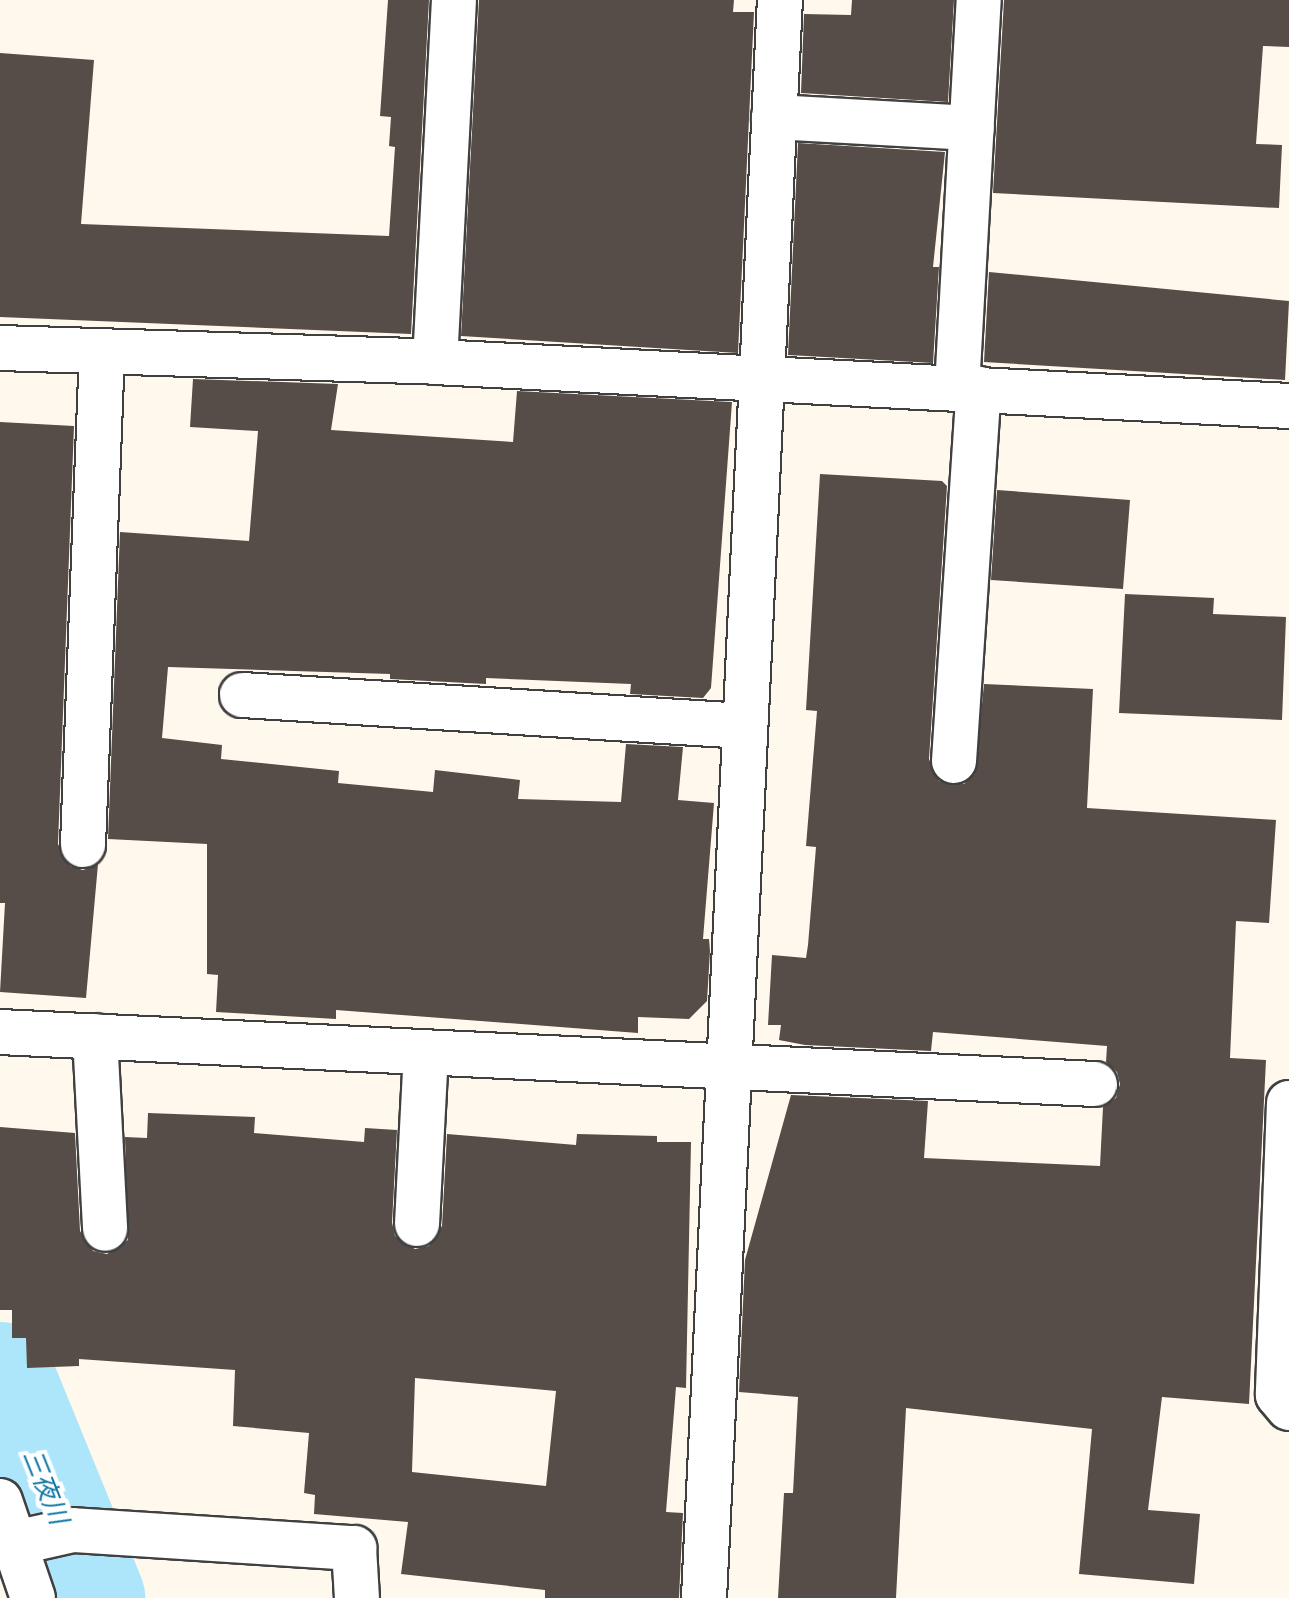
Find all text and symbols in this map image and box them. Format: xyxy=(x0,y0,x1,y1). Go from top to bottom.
water label: 三夜川 xyxy=(16,1445,74,1529)

